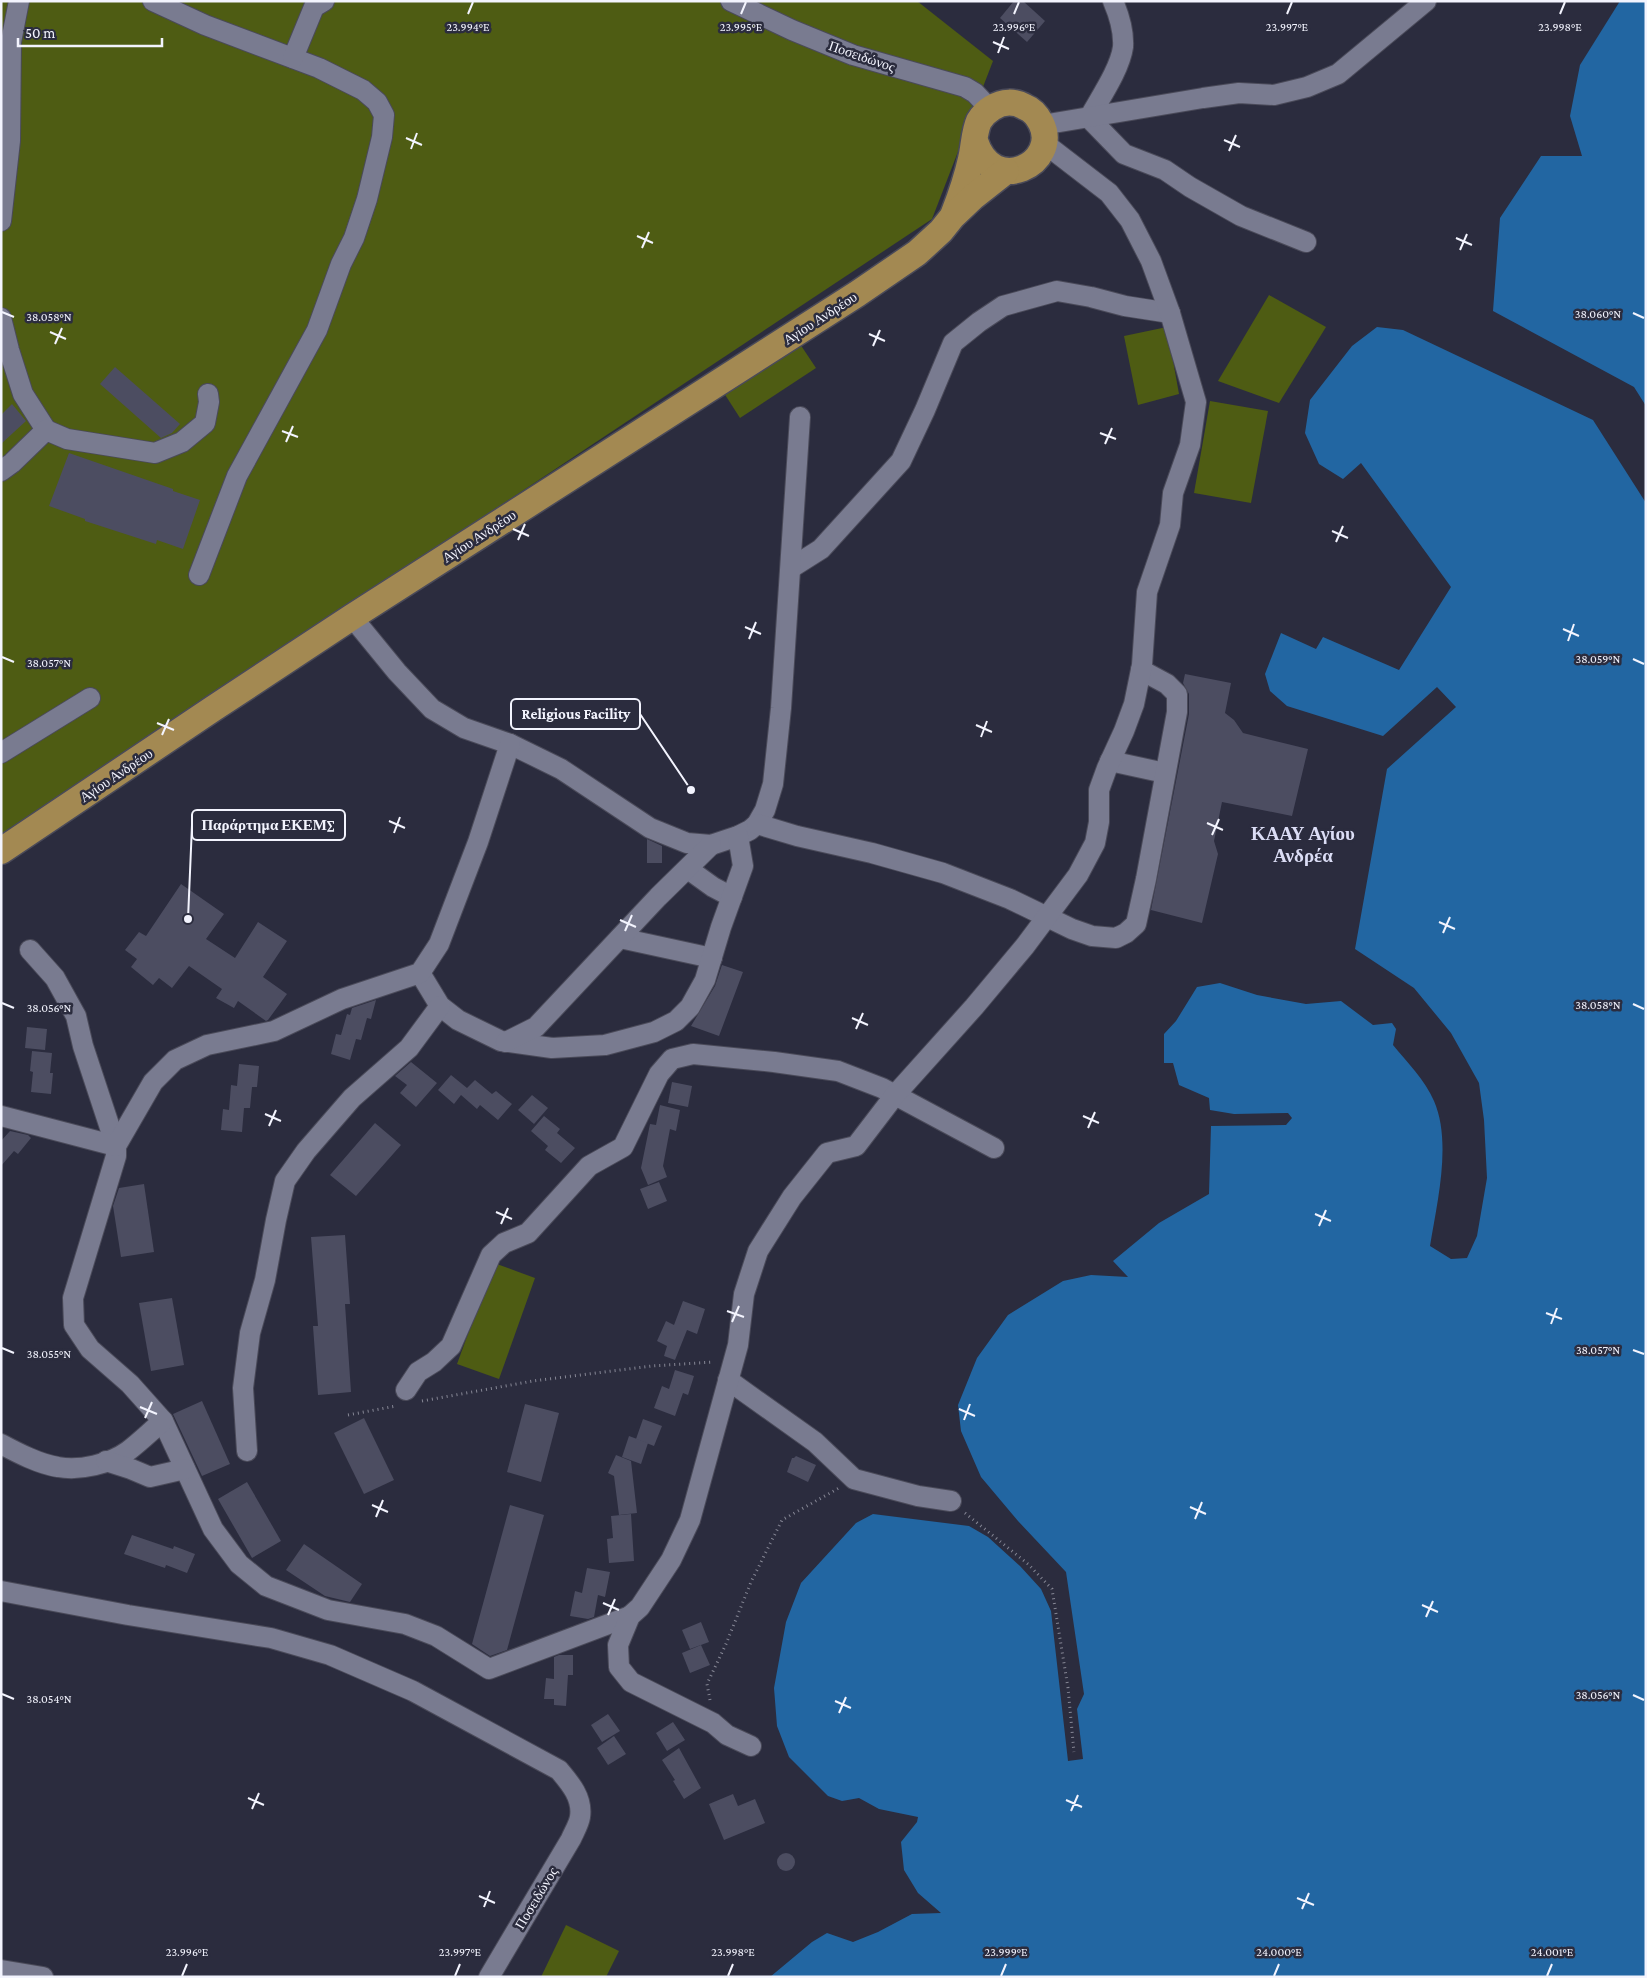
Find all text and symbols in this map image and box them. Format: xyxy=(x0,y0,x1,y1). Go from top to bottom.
scale bar xyxy=(18,15,161,47)
text: 23.994°E xyxy=(447,20,490,34)
text: 23.995°E xyxy=(720,20,763,34)
text: 23.996°E xyxy=(993,20,1036,34)
text: 23.997°E xyxy=(1266,20,1309,34)
text: 23.998°E xyxy=(1538,20,1582,34)
text: 50 m xyxy=(25,25,55,41)
street label: Ποσειδώνος xyxy=(827,37,898,75)
street label: Αγίου Ανδρέου xyxy=(780,288,860,348)
text: 38.060°N xyxy=(1575,307,1621,321)
text: 38.058°N xyxy=(26,310,72,324)
street label: Αγίου Ανδρέου xyxy=(439,506,519,566)
text: 38.059°N xyxy=(1576,652,1621,666)
text: 38.057°N xyxy=(27,656,71,670)
callout: Religious Facility xyxy=(511,699,640,729)
text: Religious Facility xyxy=(522,706,631,722)
street label: Αγίου Ανδρέου xyxy=(77,745,156,805)
callout: Παράρτημα ΕΚΕΜΣ xyxy=(192,810,345,840)
text: Παράρτημα ΕΚΕΜΣ xyxy=(201,817,335,834)
district label: ΚΑΑΥ Αγίου Ανδρέα xyxy=(1251,823,1355,866)
text: 38.058°N xyxy=(1575,998,1621,1012)
text: 38.056°N xyxy=(27,1001,71,1015)
text: 38.057°N xyxy=(1576,1343,1620,1357)
text: 38.055°N xyxy=(27,1347,71,1361)
text: 38.056°N xyxy=(1576,1688,1620,1702)
text: 38.054°N xyxy=(26,1692,72,1706)
street label: Ποσειδώνος xyxy=(511,1864,561,1932)
text: 23.996°E xyxy=(166,1945,209,1959)
text: 23.997°E xyxy=(439,1945,482,1959)
text: 23.998°E xyxy=(711,1945,755,1959)
text: 23.999°E xyxy=(984,1945,1028,1959)
text: 24.000°E xyxy=(1256,1945,1302,1959)
text: 24.001°E xyxy=(1531,1945,1574,1959)

